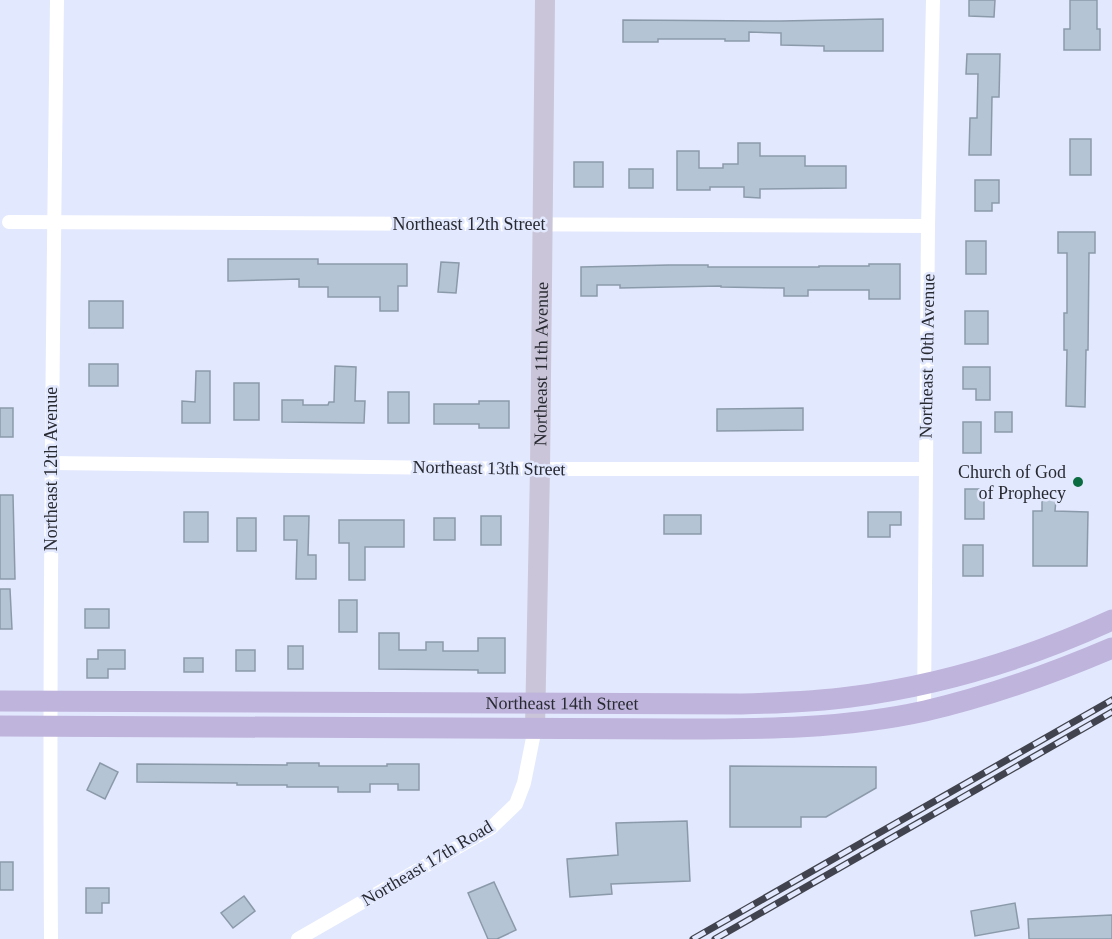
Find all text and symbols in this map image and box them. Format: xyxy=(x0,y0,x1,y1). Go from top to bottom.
street label: Northeast 12th Street xyxy=(393,214,545,234)
street label: Northeast 10th Avenue xyxy=(916,274,938,438)
street label: Northeast 11th Avenue xyxy=(530,282,552,446)
street label: Northeast 12th Avenue xyxy=(41,387,61,551)
street label: Northeast 13th Street xyxy=(412,457,566,479)
place label: Church of God of Prophecy xyxy=(958,462,1066,503)
marker: Church of God of Prophecy xyxy=(1071,475,1085,489)
street label: Northeast 14th Street xyxy=(485,693,639,714)
street label: Northeast 17th Road xyxy=(358,816,496,910)

